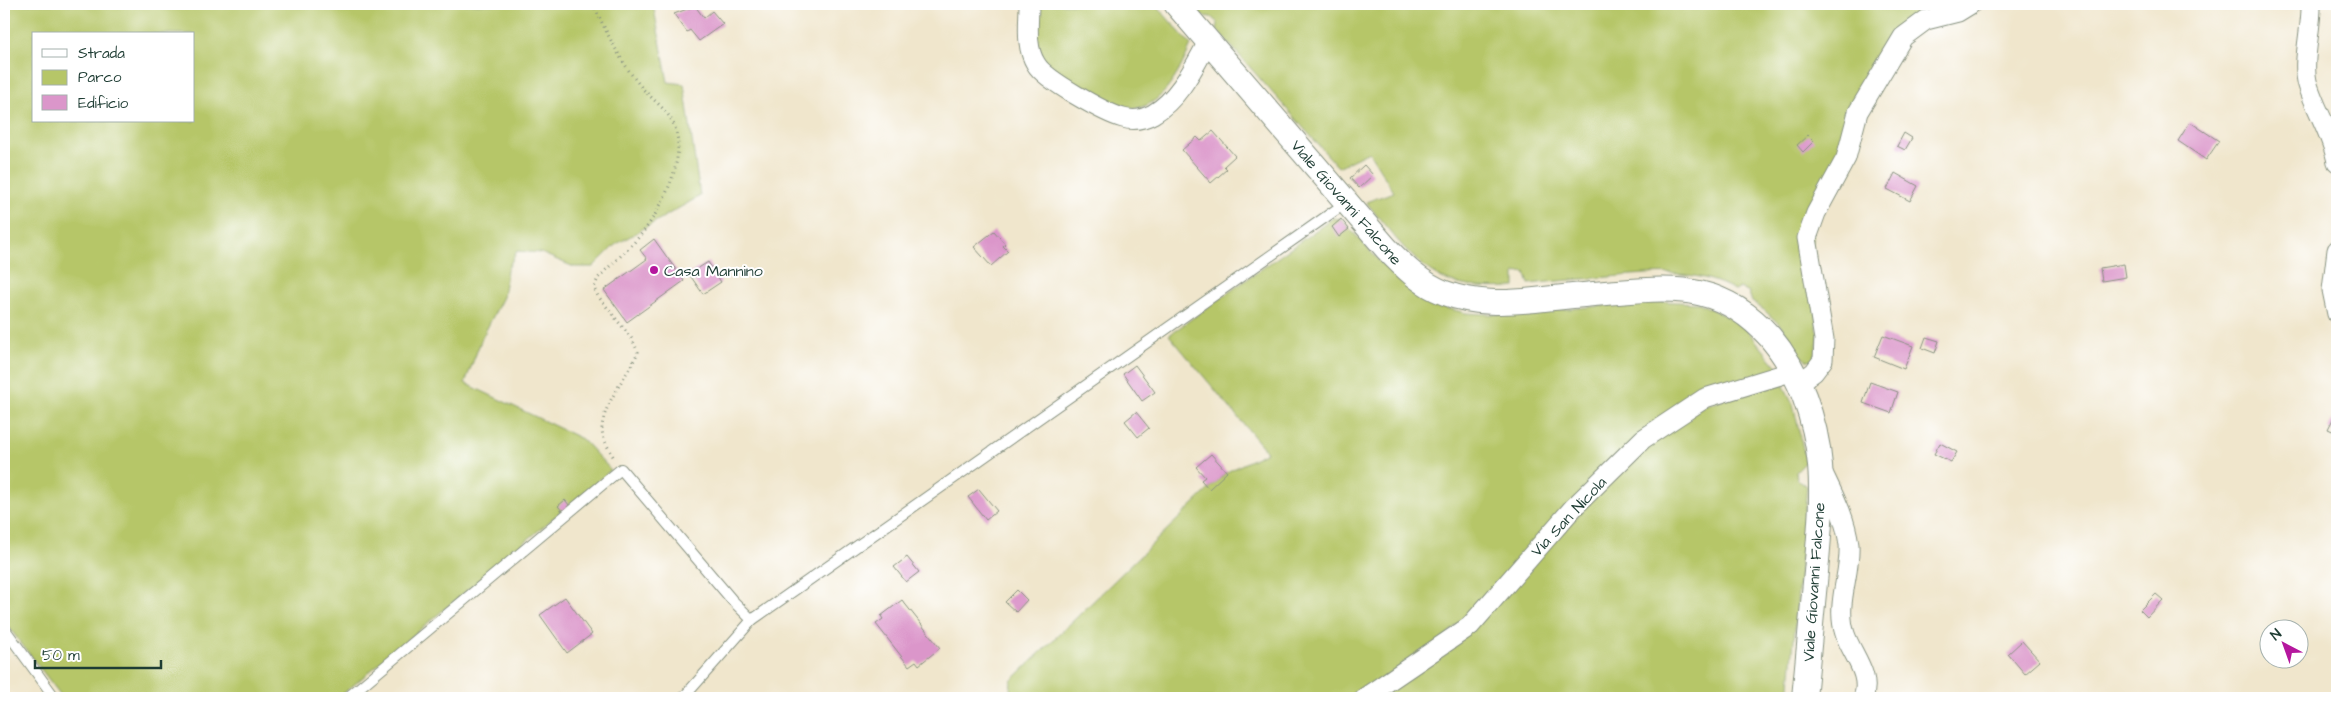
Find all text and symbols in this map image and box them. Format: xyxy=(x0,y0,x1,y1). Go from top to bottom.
legend xyxy=(32,32,195,122)
text: Strada xyxy=(78,43,125,64)
text: Parco xyxy=(78,67,122,88)
text: Edificio xyxy=(78,93,129,114)
street label: Viale Giovanni Falcone xyxy=(1286,135,1407,270)
place label: Casa Mannino xyxy=(664,260,763,282)
marker: Casa Mannino xyxy=(648,264,660,276)
street label: Via San Nicola xyxy=(1526,472,1612,562)
street label: Viale Giovanni Falcone xyxy=(1797,501,1831,662)
north arrow xyxy=(2258,620,2308,670)
text: N xyxy=(2266,624,2286,645)
scale bar xyxy=(35,637,161,669)
text: 50 m xyxy=(42,645,80,666)

